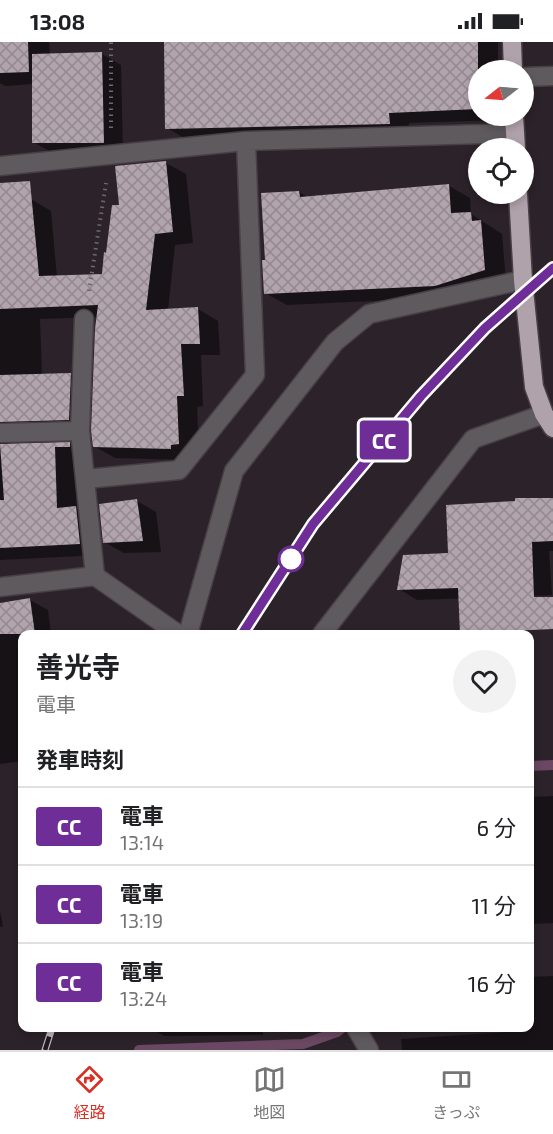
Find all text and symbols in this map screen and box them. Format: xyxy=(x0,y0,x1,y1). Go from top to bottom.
text: 13:08 xyxy=(30,8,85,34)
north arrow xyxy=(468,60,534,126)
map controls xyxy=(468,60,534,204)
button: locate xyxy=(468,138,534,204)
line badge: CC xyxy=(357,420,411,460)
text: CC xyxy=(372,428,396,453)
unlabelled marker xyxy=(278,546,304,572)
text: 善光寺 xyxy=(36,649,120,683)
button: heart xyxy=(453,650,516,713)
text: 電車 xyxy=(36,692,76,716)
text: 発車時刻 xyxy=(36,746,124,772)
text: 電車 xyxy=(120,802,164,828)
text: CC xyxy=(57,814,81,839)
text: 6 分 xyxy=(477,814,516,840)
text: 13:14 xyxy=(120,830,164,854)
text: 電車 xyxy=(120,880,164,906)
text: CC xyxy=(57,892,81,917)
text: 11 分 xyxy=(472,892,516,918)
text: 13:19 xyxy=(120,908,163,932)
text: 電車 xyxy=(120,958,164,984)
text: CC xyxy=(57,970,81,995)
text: 16 分 xyxy=(468,970,516,996)
text: 13:24 xyxy=(120,986,167,1010)
tab: 経路 xyxy=(73,1063,106,1123)
tab: 地図 xyxy=(253,1063,286,1123)
tab: きっぷ xyxy=(432,1063,480,1123)

